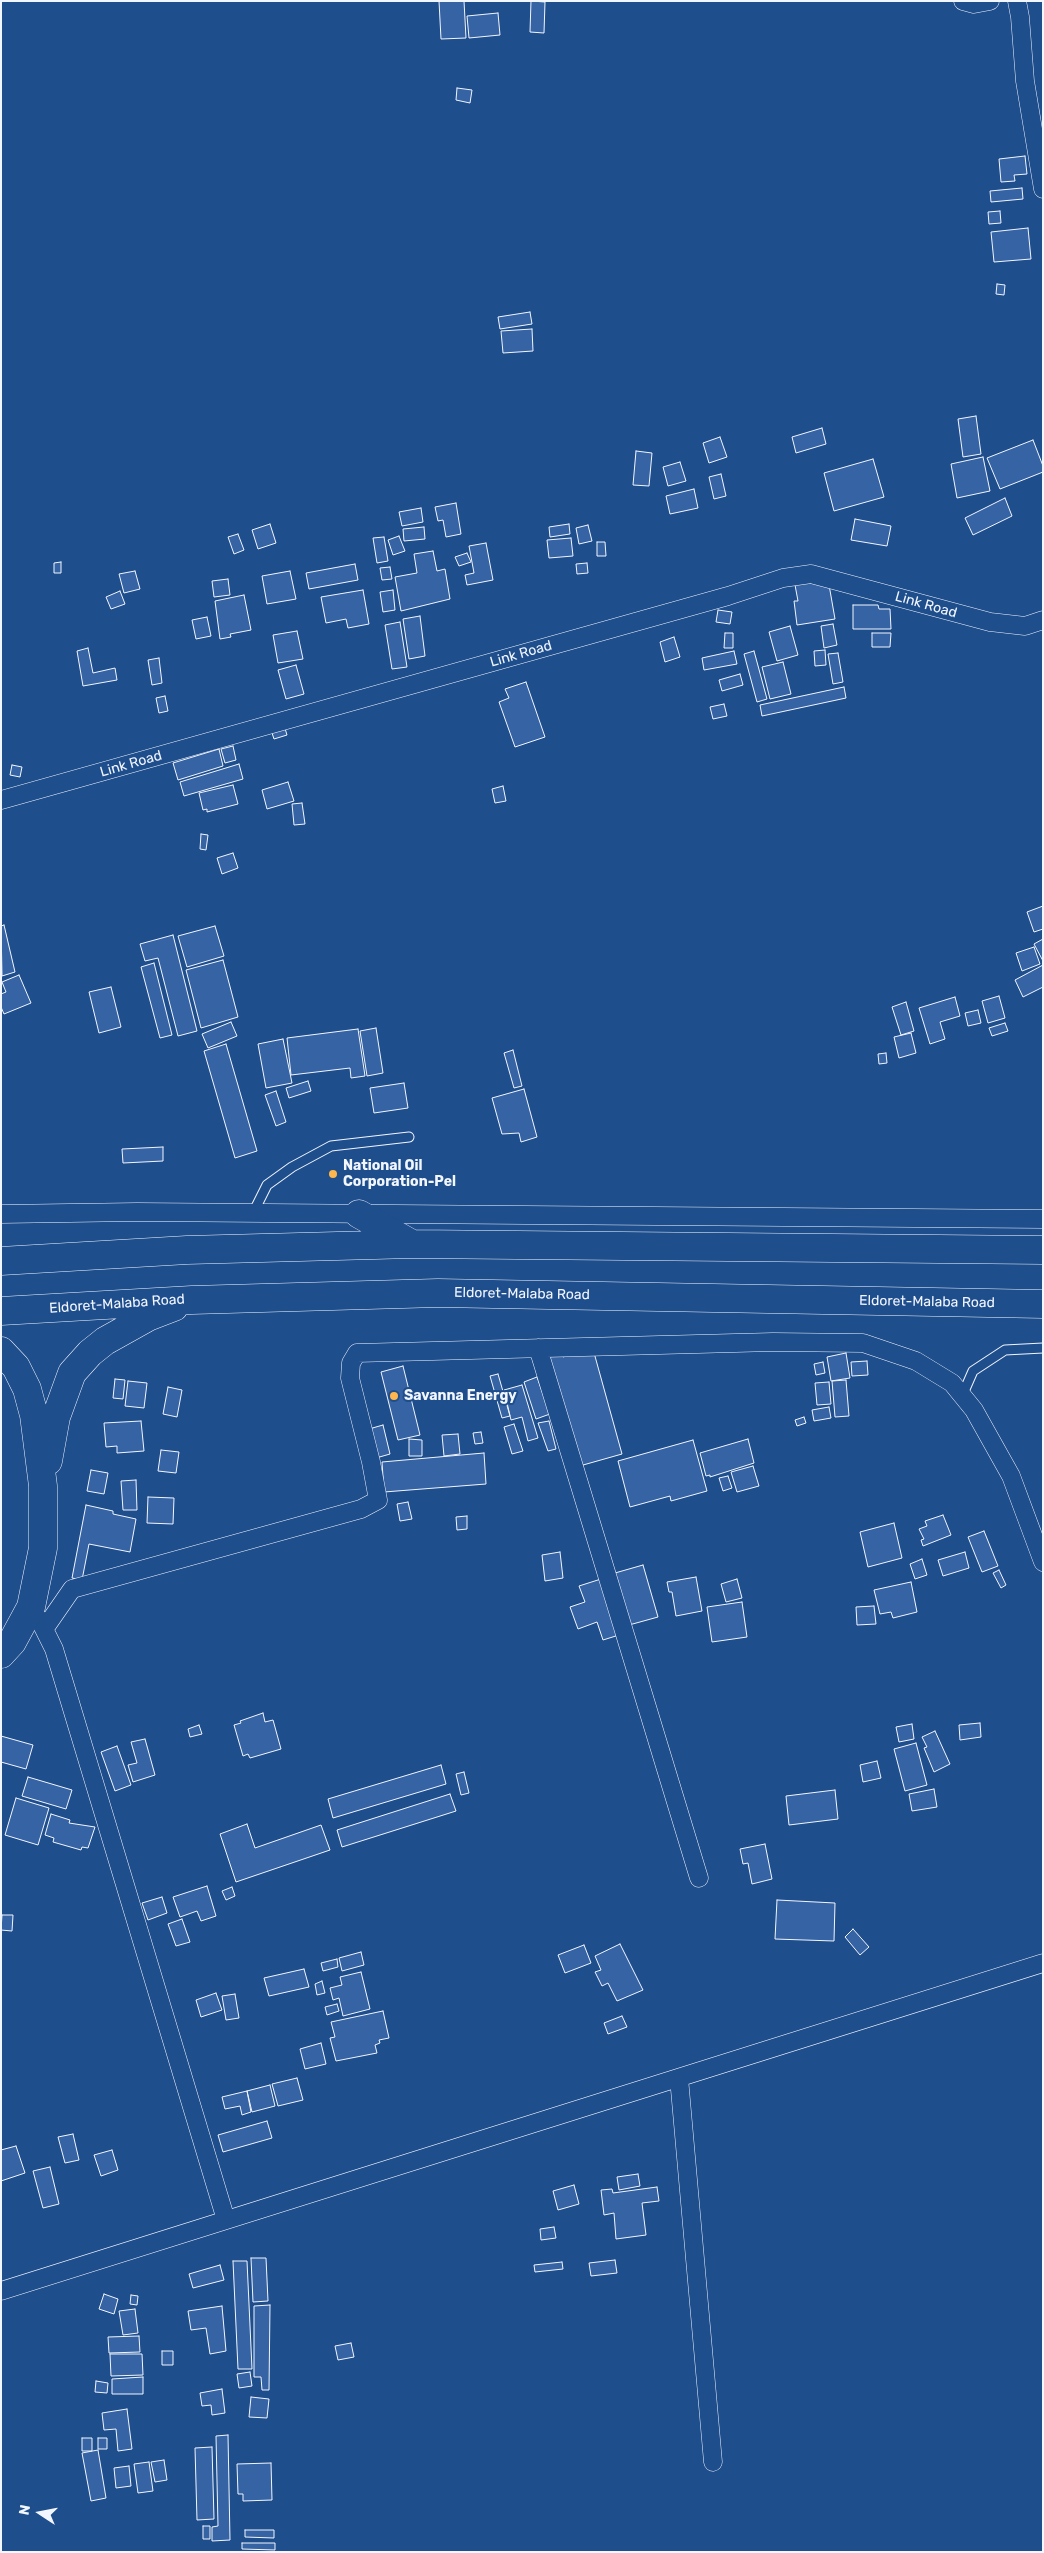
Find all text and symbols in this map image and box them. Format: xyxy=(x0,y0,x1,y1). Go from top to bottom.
street label: Link Road xyxy=(893,588,959,622)
street label: Link Road xyxy=(488,637,554,671)
street label: Link Road xyxy=(98,747,164,781)
place label: National Oil Corporation-Pel xyxy=(343,1158,456,1190)
marker: National Oil Corporation-Pel xyxy=(327,1168,339,1180)
street label: Eldoret-Malaba Road xyxy=(454,1284,590,1304)
street label: Eldoret-Malaba Road xyxy=(49,1291,185,1317)
street label: Eldoret-Malaba Road xyxy=(859,1292,995,1312)
place label: Savanna Energy xyxy=(404,1388,517,1404)
marker: Savanna Energy xyxy=(388,1390,400,1402)
north arrow xyxy=(15,2488,65,2538)
text: N xyxy=(15,2503,34,2517)

